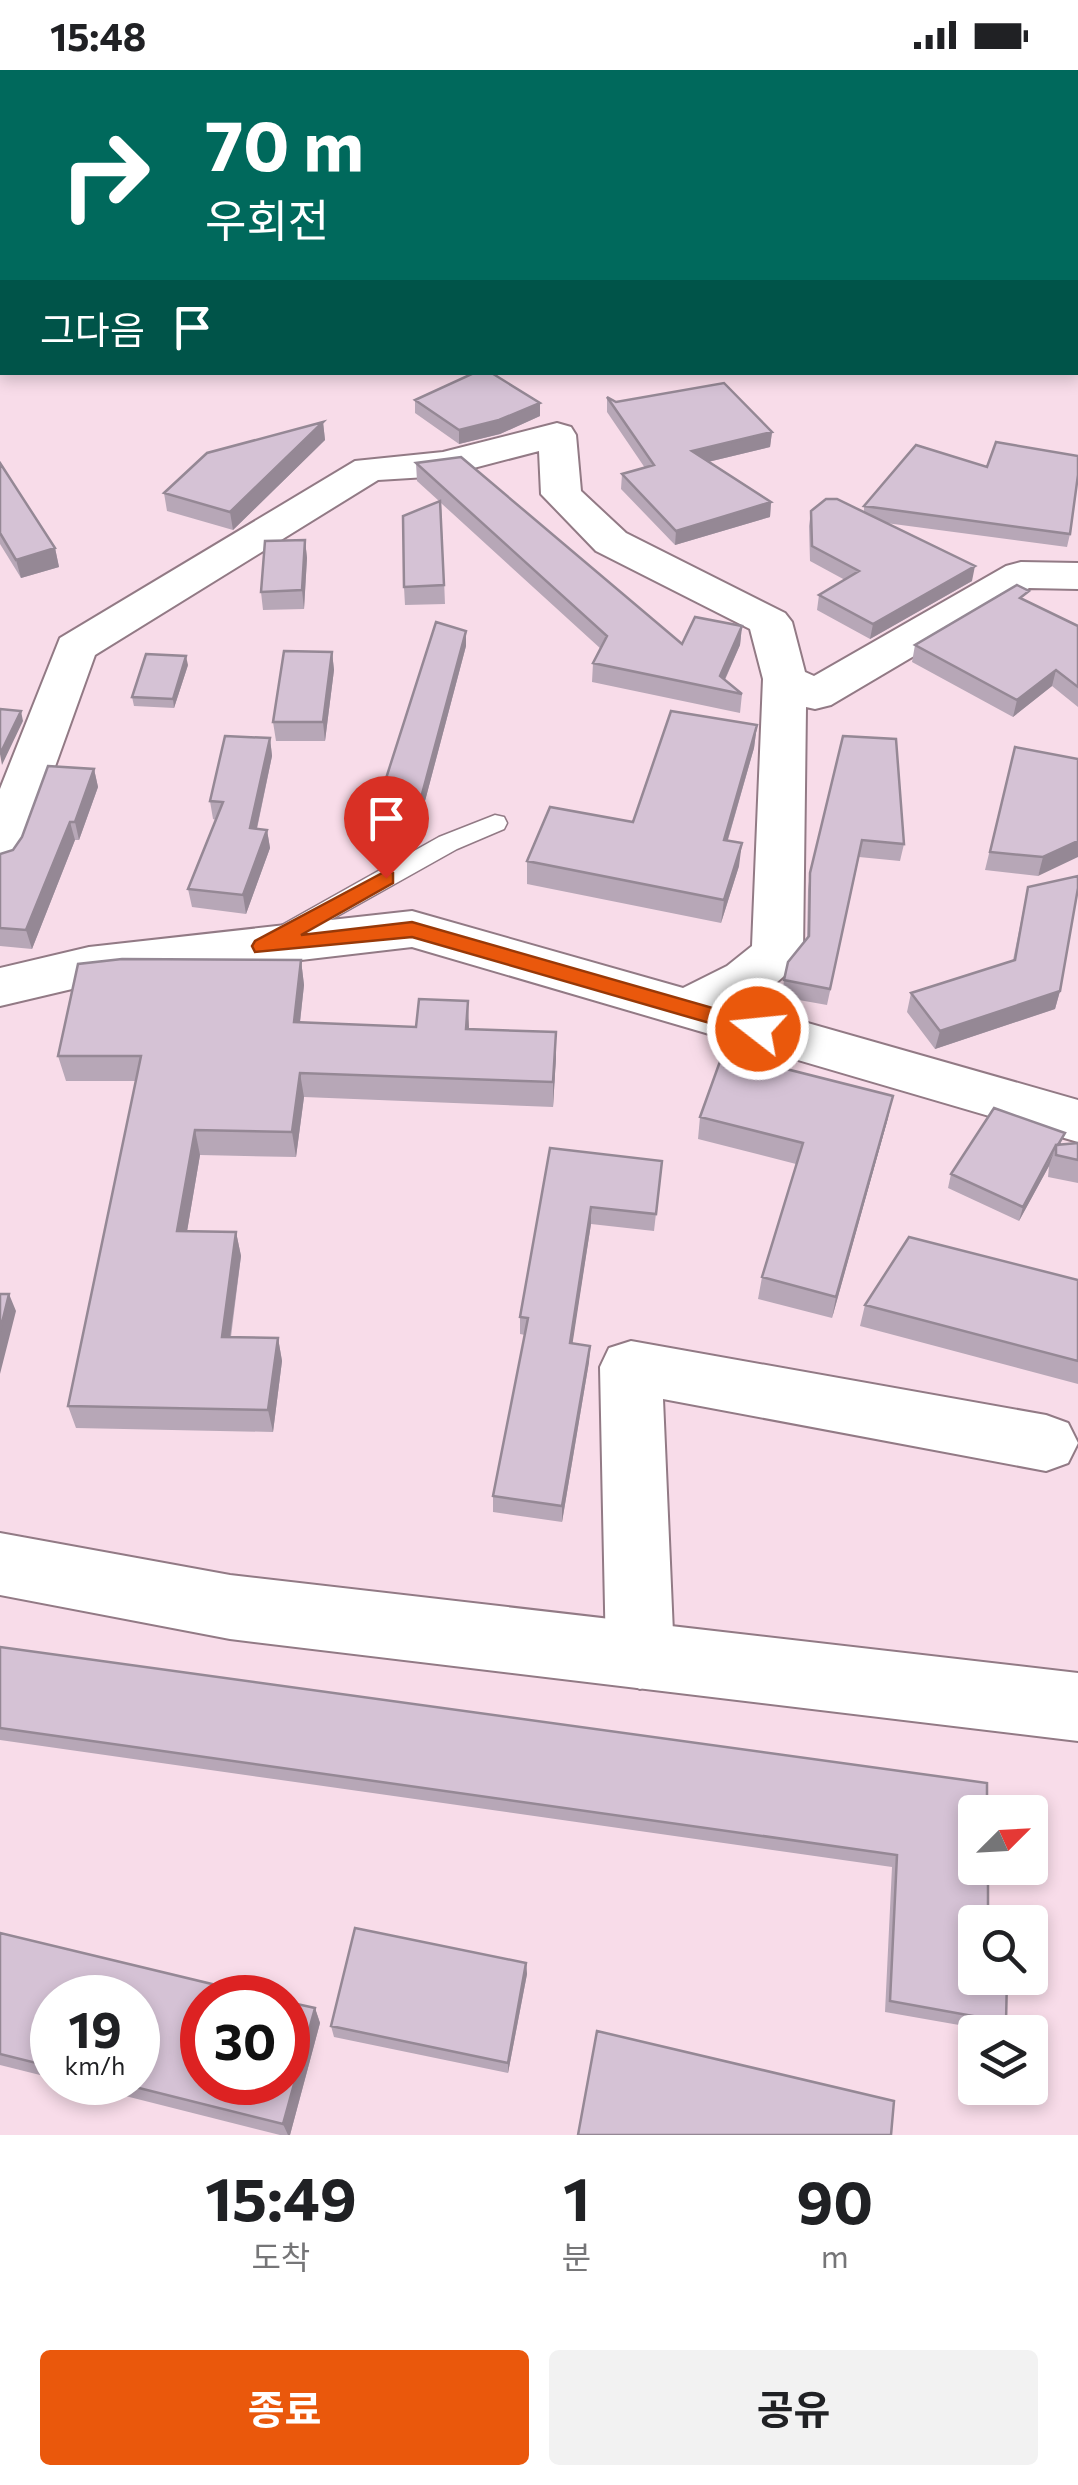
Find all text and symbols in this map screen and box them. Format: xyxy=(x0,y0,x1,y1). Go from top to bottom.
text: 15:48 xyxy=(50,12,146,59)
text: 70 m xyxy=(205,100,364,185)
icon: right xyxy=(40,110,170,240)
text: 우회전 xyxy=(205,191,329,246)
icon: arrive xyxy=(165,300,220,355)
text: 그다음 xyxy=(40,305,145,352)
pin xyxy=(344,776,429,879)
icon: arrive xyxy=(359,791,414,846)
position arrow xyxy=(706,977,810,1081)
north arrow xyxy=(958,1795,1048,1885)
map controls xyxy=(958,1795,1048,2105)
button: search xyxy=(958,1905,1048,1995)
speed limit sign: 30 xyxy=(180,1975,310,2105)
text: 19 xyxy=(68,1997,122,2058)
button: layers xyxy=(958,2015,1048,2105)
text: km/h xyxy=(65,2050,125,2080)
text: 15:49 xyxy=(205,2160,357,2233)
text: 1 xyxy=(563,2160,590,2233)
text: 90 xyxy=(796,2163,873,2236)
text: m xyxy=(821,2235,849,2275)
text: 도착 xyxy=(251,2236,310,2276)
text: 분 xyxy=(562,2236,591,2276)
button: 종료 xyxy=(40,2350,529,2465)
button: 공유 xyxy=(549,2350,1038,2465)

